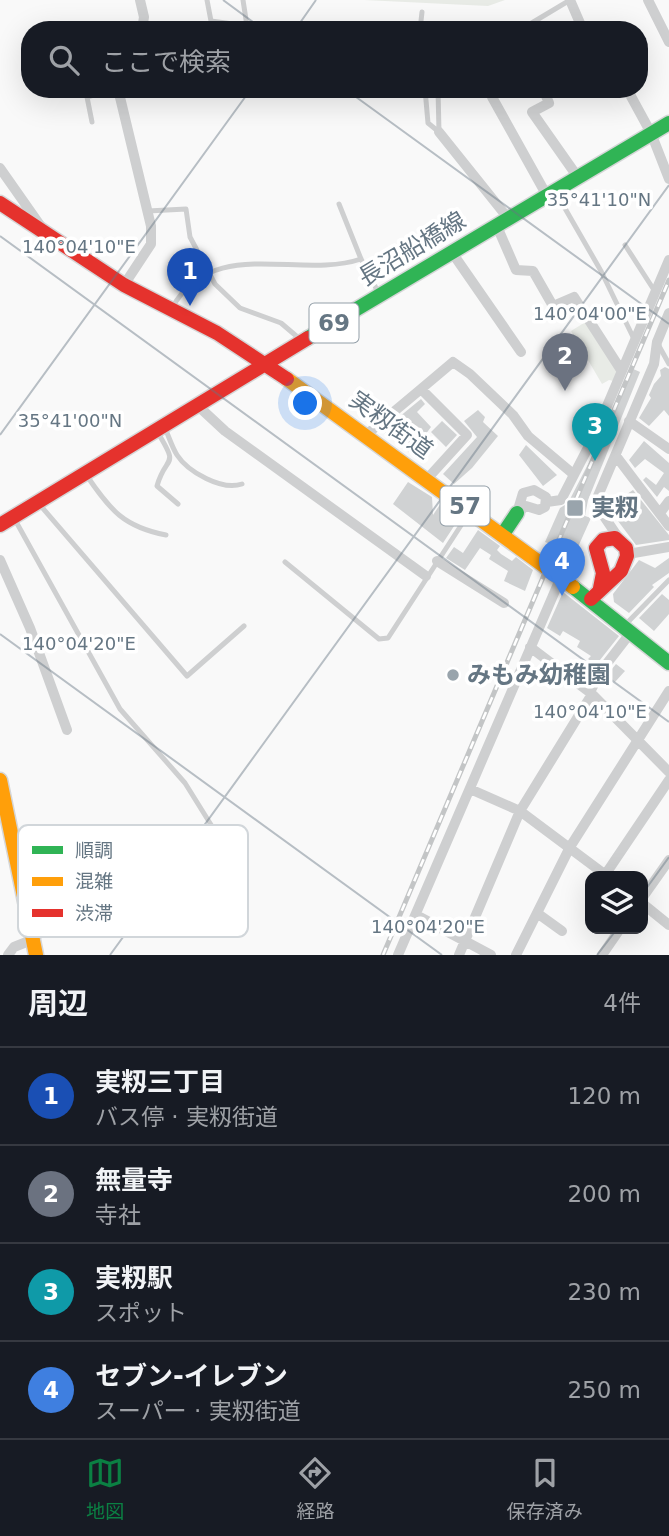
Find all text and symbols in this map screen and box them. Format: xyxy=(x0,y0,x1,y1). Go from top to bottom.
search box xyxy=(21,21,648,98)
icon: search xyxy=(45,41,83,79)
text: ここで検索 xyxy=(101,47,231,77)
text: 35°41'10"N xyxy=(547,189,651,210)
street label: 長沼船橋線 xyxy=(353,206,471,292)
text: 140°04'10"E xyxy=(22,236,136,257)
pin: 1 xyxy=(167,248,213,306)
text: 140°04'00"E xyxy=(533,303,647,324)
road number: 69 xyxy=(310,304,358,342)
pin: 2 xyxy=(542,333,588,391)
street label: 実籾街道 xyxy=(344,385,438,465)
your location xyxy=(288,386,322,420)
pin: 3 xyxy=(572,403,618,461)
text: 35°41'00"N xyxy=(18,410,122,431)
road number: 57 xyxy=(440,486,490,526)
place label: 実籾 xyxy=(591,494,639,522)
marker: 実籾 xyxy=(565,498,585,518)
pin: 4 xyxy=(539,538,585,596)
text: 140°04'20"E xyxy=(22,633,136,654)
place label: みもみ幼稚園 xyxy=(467,661,611,689)
marker: みもみ幼稚園 xyxy=(445,667,461,683)
text: 140°04'10"E xyxy=(533,701,647,722)
legend xyxy=(18,825,248,937)
text: 順調 xyxy=(75,839,113,861)
text: 混雑 xyxy=(75,870,113,892)
map controls xyxy=(585,871,648,934)
button: layers xyxy=(585,871,648,934)
text: 渋滞 xyxy=(75,902,113,924)
text: 140°04'20"E xyxy=(371,916,485,937)
text: 周辺 xyxy=(28,986,88,1021)
text: 4件 xyxy=(603,990,641,1016)
text: 実籾三丁目 xyxy=(95,1067,225,1097)
text: 1 xyxy=(43,1083,59,1109)
text: 120 m xyxy=(567,1083,641,1109)
text: バス停 · 実籾街道 xyxy=(95,1104,278,1130)
text: 無量寺 xyxy=(95,1165,173,1195)
text: 2 xyxy=(43,1181,59,1207)
text: 200 m xyxy=(567,1181,641,1207)
text: 寺社 xyxy=(95,1202,141,1228)
text: 実籾駅 xyxy=(95,1263,173,1293)
text: 3 xyxy=(43,1279,59,1305)
text: 230 m xyxy=(567,1279,641,1305)
text: スポット xyxy=(95,1300,187,1326)
text: セブン-イレブン xyxy=(95,1361,288,1391)
text: 4 xyxy=(43,1377,59,1403)
text: 250 m xyxy=(567,1377,641,1403)
text: スーパー · 実籾街道 xyxy=(95,1398,301,1424)
tab: 地図 xyxy=(86,1454,124,1523)
tab: 経路 xyxy=(296,1454,335,1523)
tab: 保存済み xyxy=(507,1454,583,1523)

